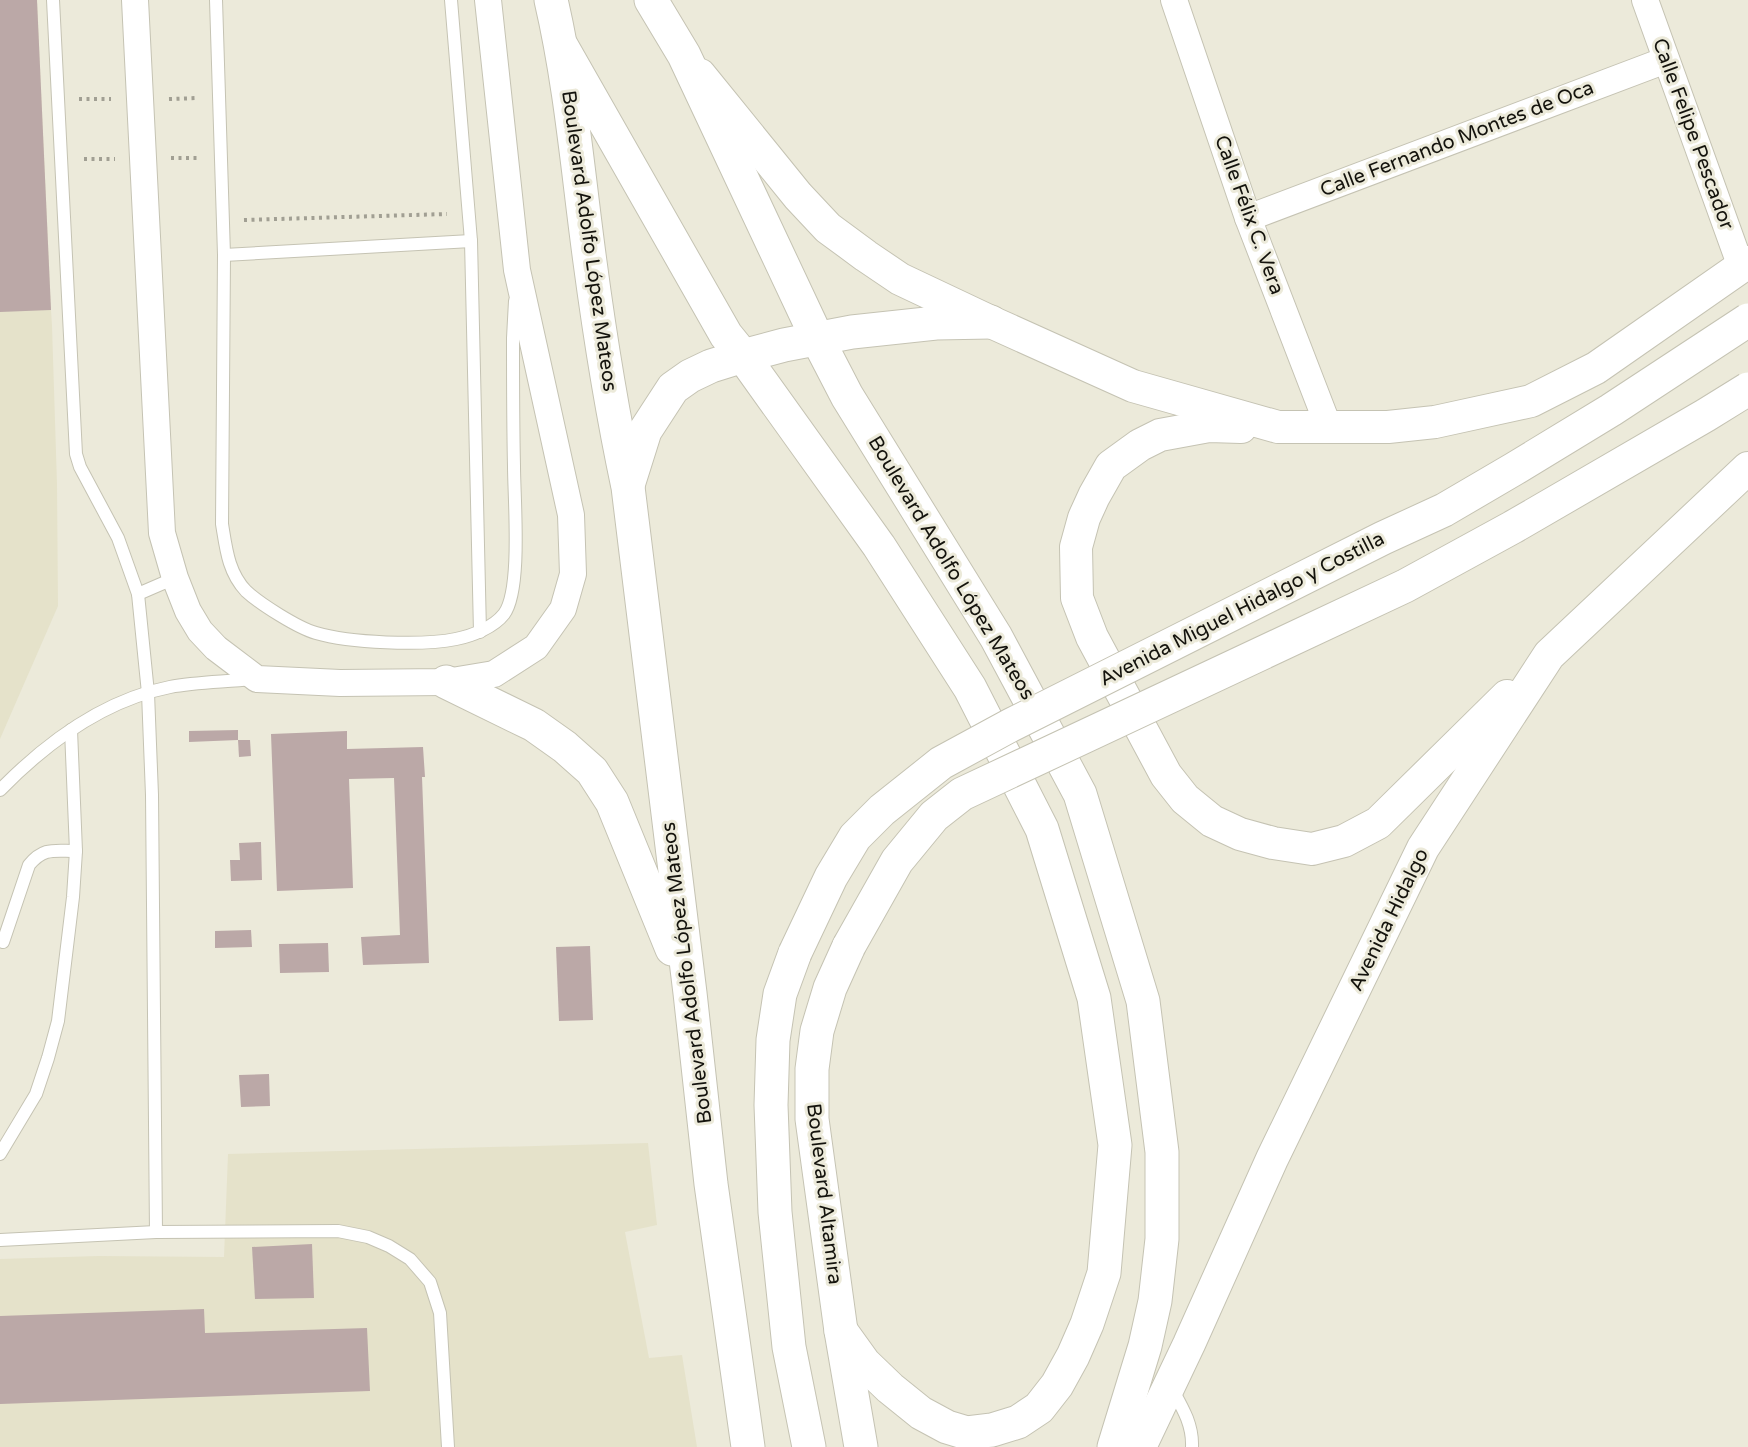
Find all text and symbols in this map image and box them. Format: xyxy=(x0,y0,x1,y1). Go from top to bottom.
street label: Calle Felipe Pescador xyxy=(1647,35,1739,233)
street label: Calle Fernando Montes de Oca xyxy=(1317,76,1597,202)
street label: Boulevard Adolfo López Mateos xyxy=(556,89,622,393)
street label: Calle Félix C. Vera xyxy=(1209,132,1289,298)
street label: Boulevard Adolfo López Mateos xyxy=(862,432,1040,704)
street label: Avenida Miguel Hidalgo y Costilla xyxy=(1096,527,1388,691)
street label: Boulevard Adolfo López Mateos xyxy=(657,821,717,1125)
street label: Avenida Hidalgo xyxy=(1344,845,1434,995)
street label: Boulevard Altamira xyxy=(801,1102,847,1286)

